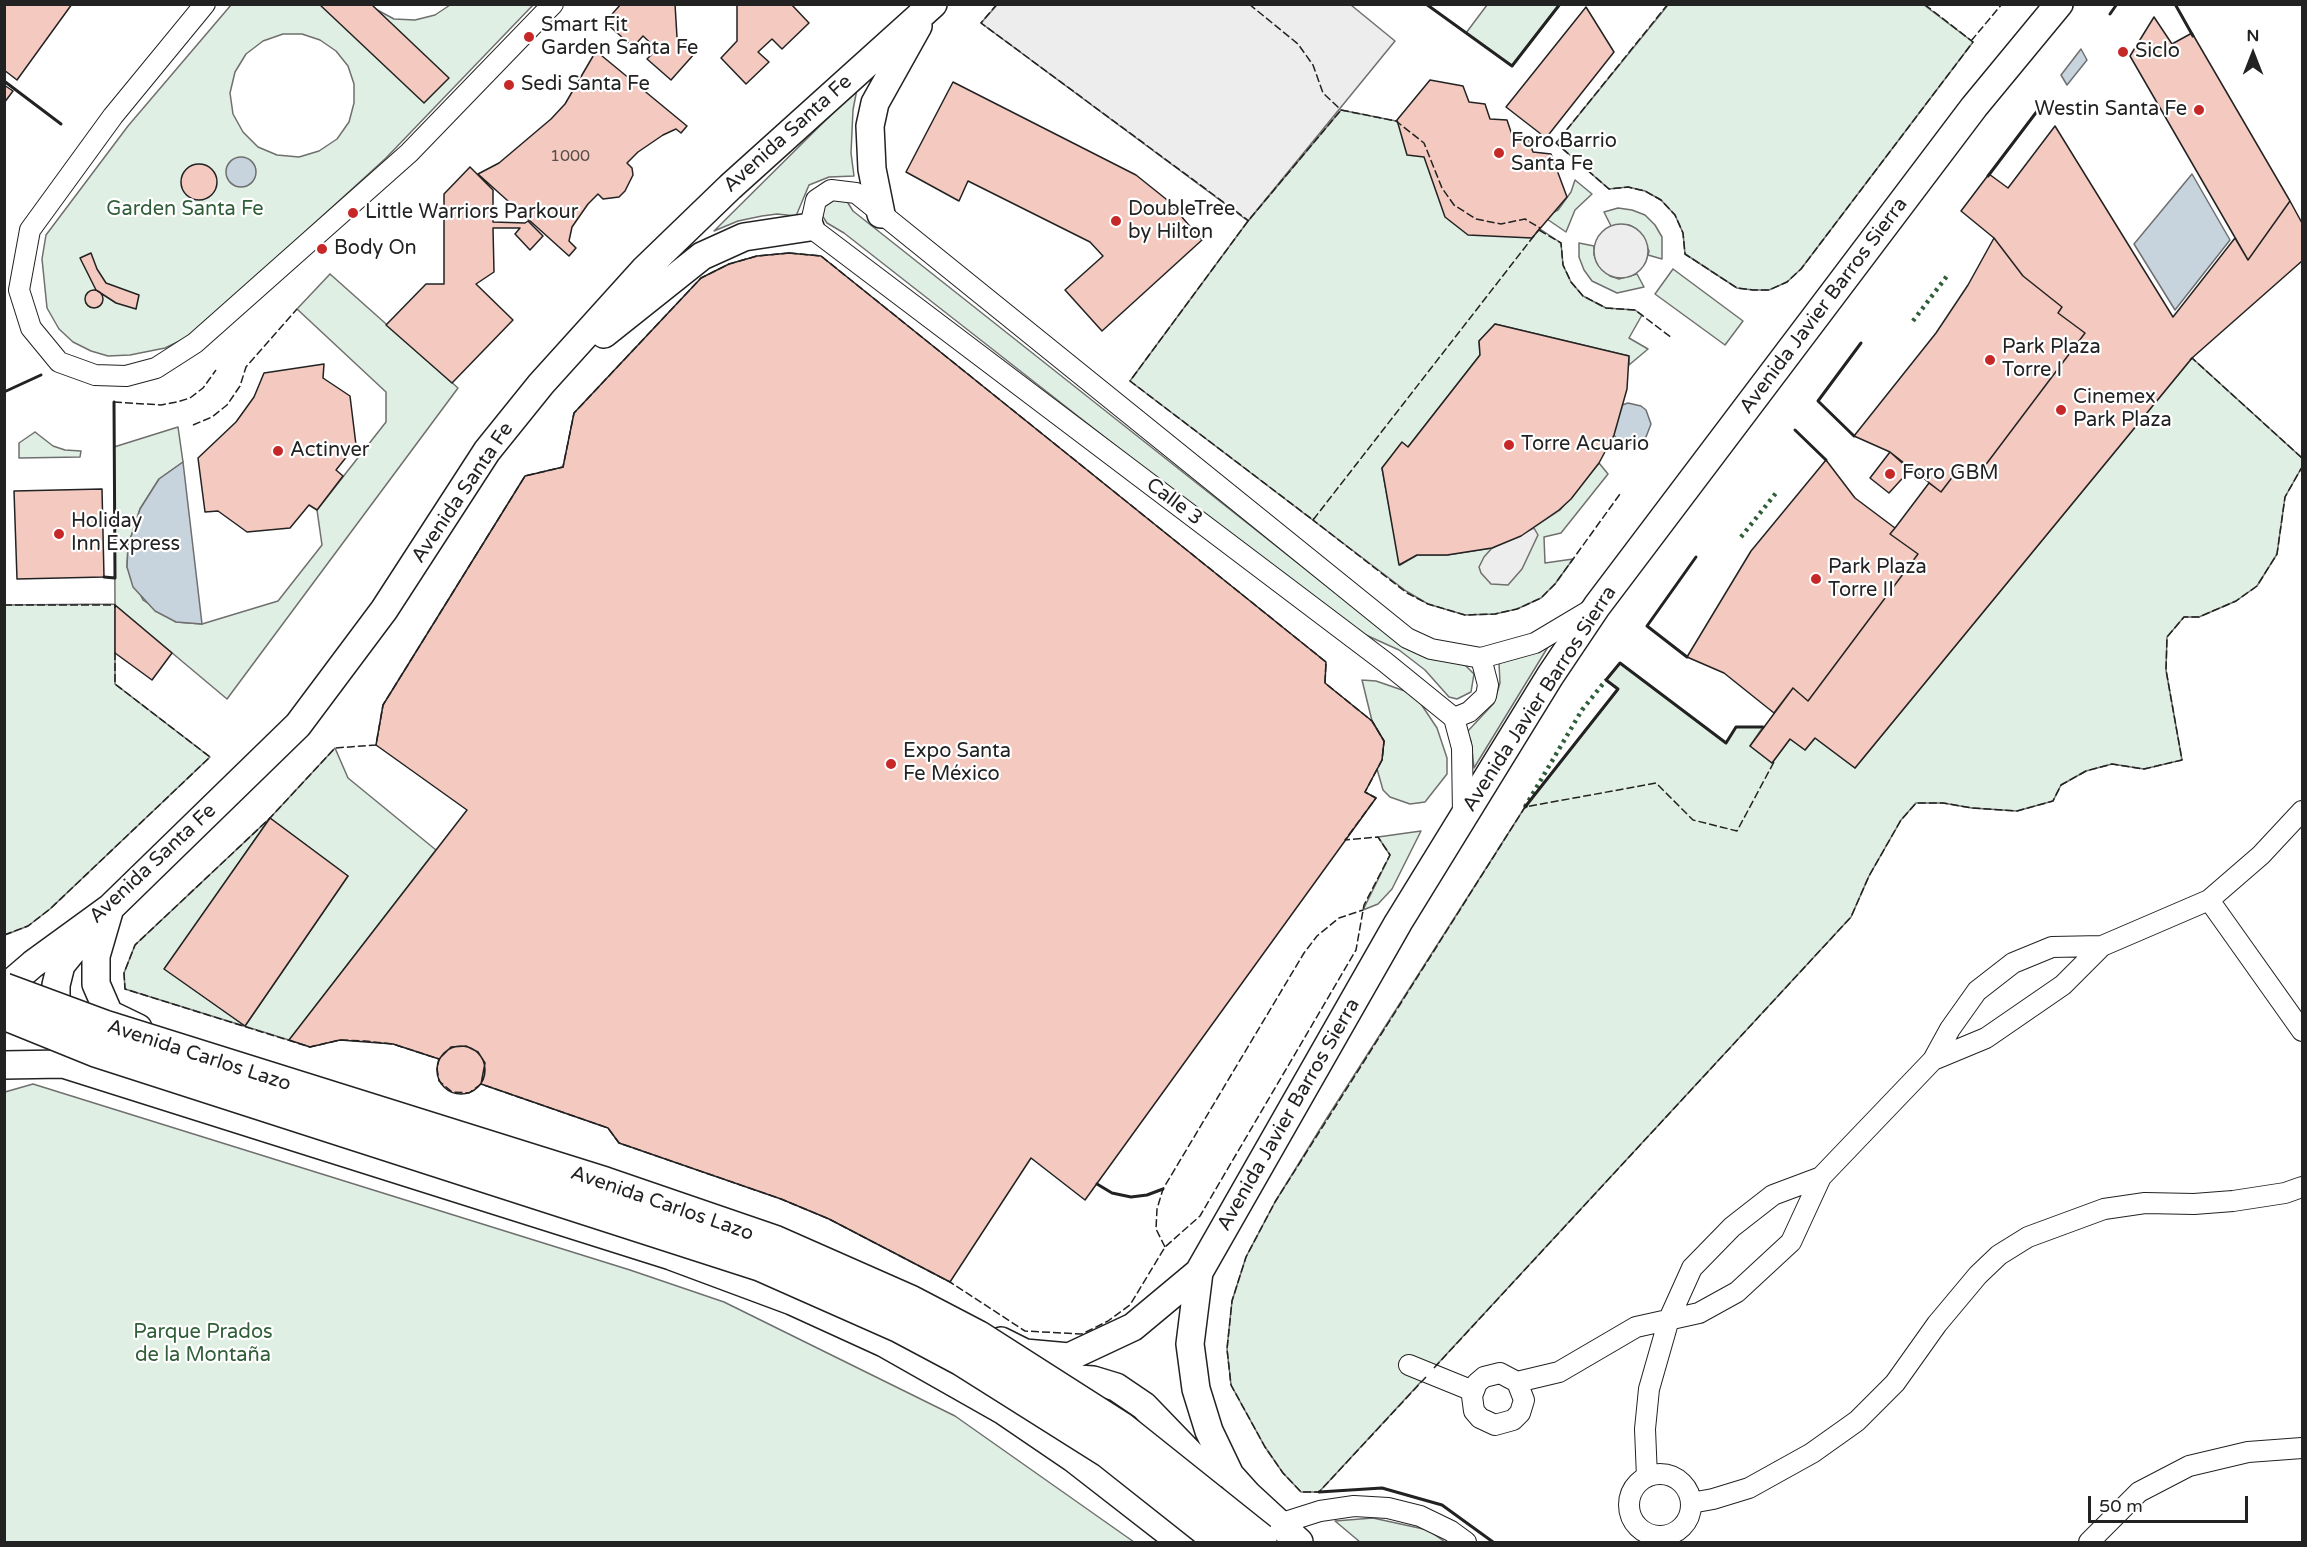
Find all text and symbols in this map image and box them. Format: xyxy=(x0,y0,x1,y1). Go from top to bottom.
place label: Smart Fit Garden Santa Fe xyxy=(541,14,698,61)
north arrow xyxy=(2223,24,2283,84)
text: N xyxy=(2247,26,2259,46)
marker: Smart Fit Garden Santa Fe xyxy=(522,30,536,44)
place label: Siclo xyxy=(2135,40,2180,64)
marker: Siclo xyxy=(2116,45,2130,59)
street label: Avenida Santa Fe xyxy=(719,70,857,198)
place label: Sedi Santa Fe xyxy=(521,73,650,97)
marker: Sedi Santa Fe xyxy=(502,78,516,92)
place label: Westin Santa Fe xyxy=(2035,98,2187,122)
marker: Westin Santa Fe xyxy=(2192,103,2206,117)
place label: Foro Barrio Santa Fe xyxy=(1511,130,1617,177)
marker: Foro Barrio Santa Fe xyxy=(1492,146,1506,160)
house number: 1000 xyxy=(550,147,590,167)
street label: Avenida Javier Barros Sierra xyxy=(1735,193,1913,419)
park label: Garden Santa Fe xyxy=(106,198,264,222)
place label: DoubleTree by Hilton xyxy=(1128,198,1235,245)
place label: Little Warriors Parkour xyxy=(365,201,578,225)
marker: Little Warriors Parkour xyxy=(346,206,360,220)
marker: DoubleTree by Hilton xyxy=(1109,214,1123,228)
place label: Body On xyxy=(334,237,417,261)
marker: Body On xyxy=(315,242,329,256)
place label: Park Plaza Torre I xyxy=(2002,336,2101,383)
marker: Park Plaza Torre I xyxy=(1983,353,1997,367)
place label: Cinemex Park Plaza xyxy=(2073,386,2172,433)
marker: Cinemex Park Plaza xyxy=(2054,403,2068,417)
street label: Avenida Santa Fe xyxy=(407,418,519,568)
place label: Torre Acuario xyxy=(1521,433,1649,457)
marker: Torre Acuario xyxy=(1502,438,1516,452)
place label: Actinver xyxy=(290,439,369,463)
marker: Actinver xyxy=(271,444,285,458)
place label: Foro GBM xyxy=(1902,462,1999,486)
marker: Foro GBM xyxy=(1883,467,1897,481)
street label: Calle 3 xyxy=(1141,473,1207,531)
place label: Holiday Inn Express xyxy=(71,510,180,557)
marker: Holiday Inn Express xyxy=(52,527,66,541)
place label: Park Plaza Torre II xyxy=(1828,556,1927,603)
marker: Park Plaza Torre II xyxy=(1809,572,1823,586)
street label: Avenida Javier Barros Sierra xyxy=(1458,582,1622,816)
place label: Expo Santa Fe México xyxy=(903,740,1011,787)
marker: Expo Santa Fe México xyxy=(884,757,898,771)
street label: Avenida Santa Fe xyxy=(85,799,221,929)
street label: Avenida Javier Barros Sierra xyxy=(1213,995,1365,1235)
street label: Avenida Carlos Lazo xyxy=(104,1015,294,1097)
street label: Avenida Carlos Lazo xyxy=(567,1161,757,1247)
park label: Parque Prados de la Montaña xyxy=(133,1321,273,1368)
scale bar xyxy=(2091,1484,2252,1522)
text: 50 m xyxy=(2099,1495,2143,1517)

